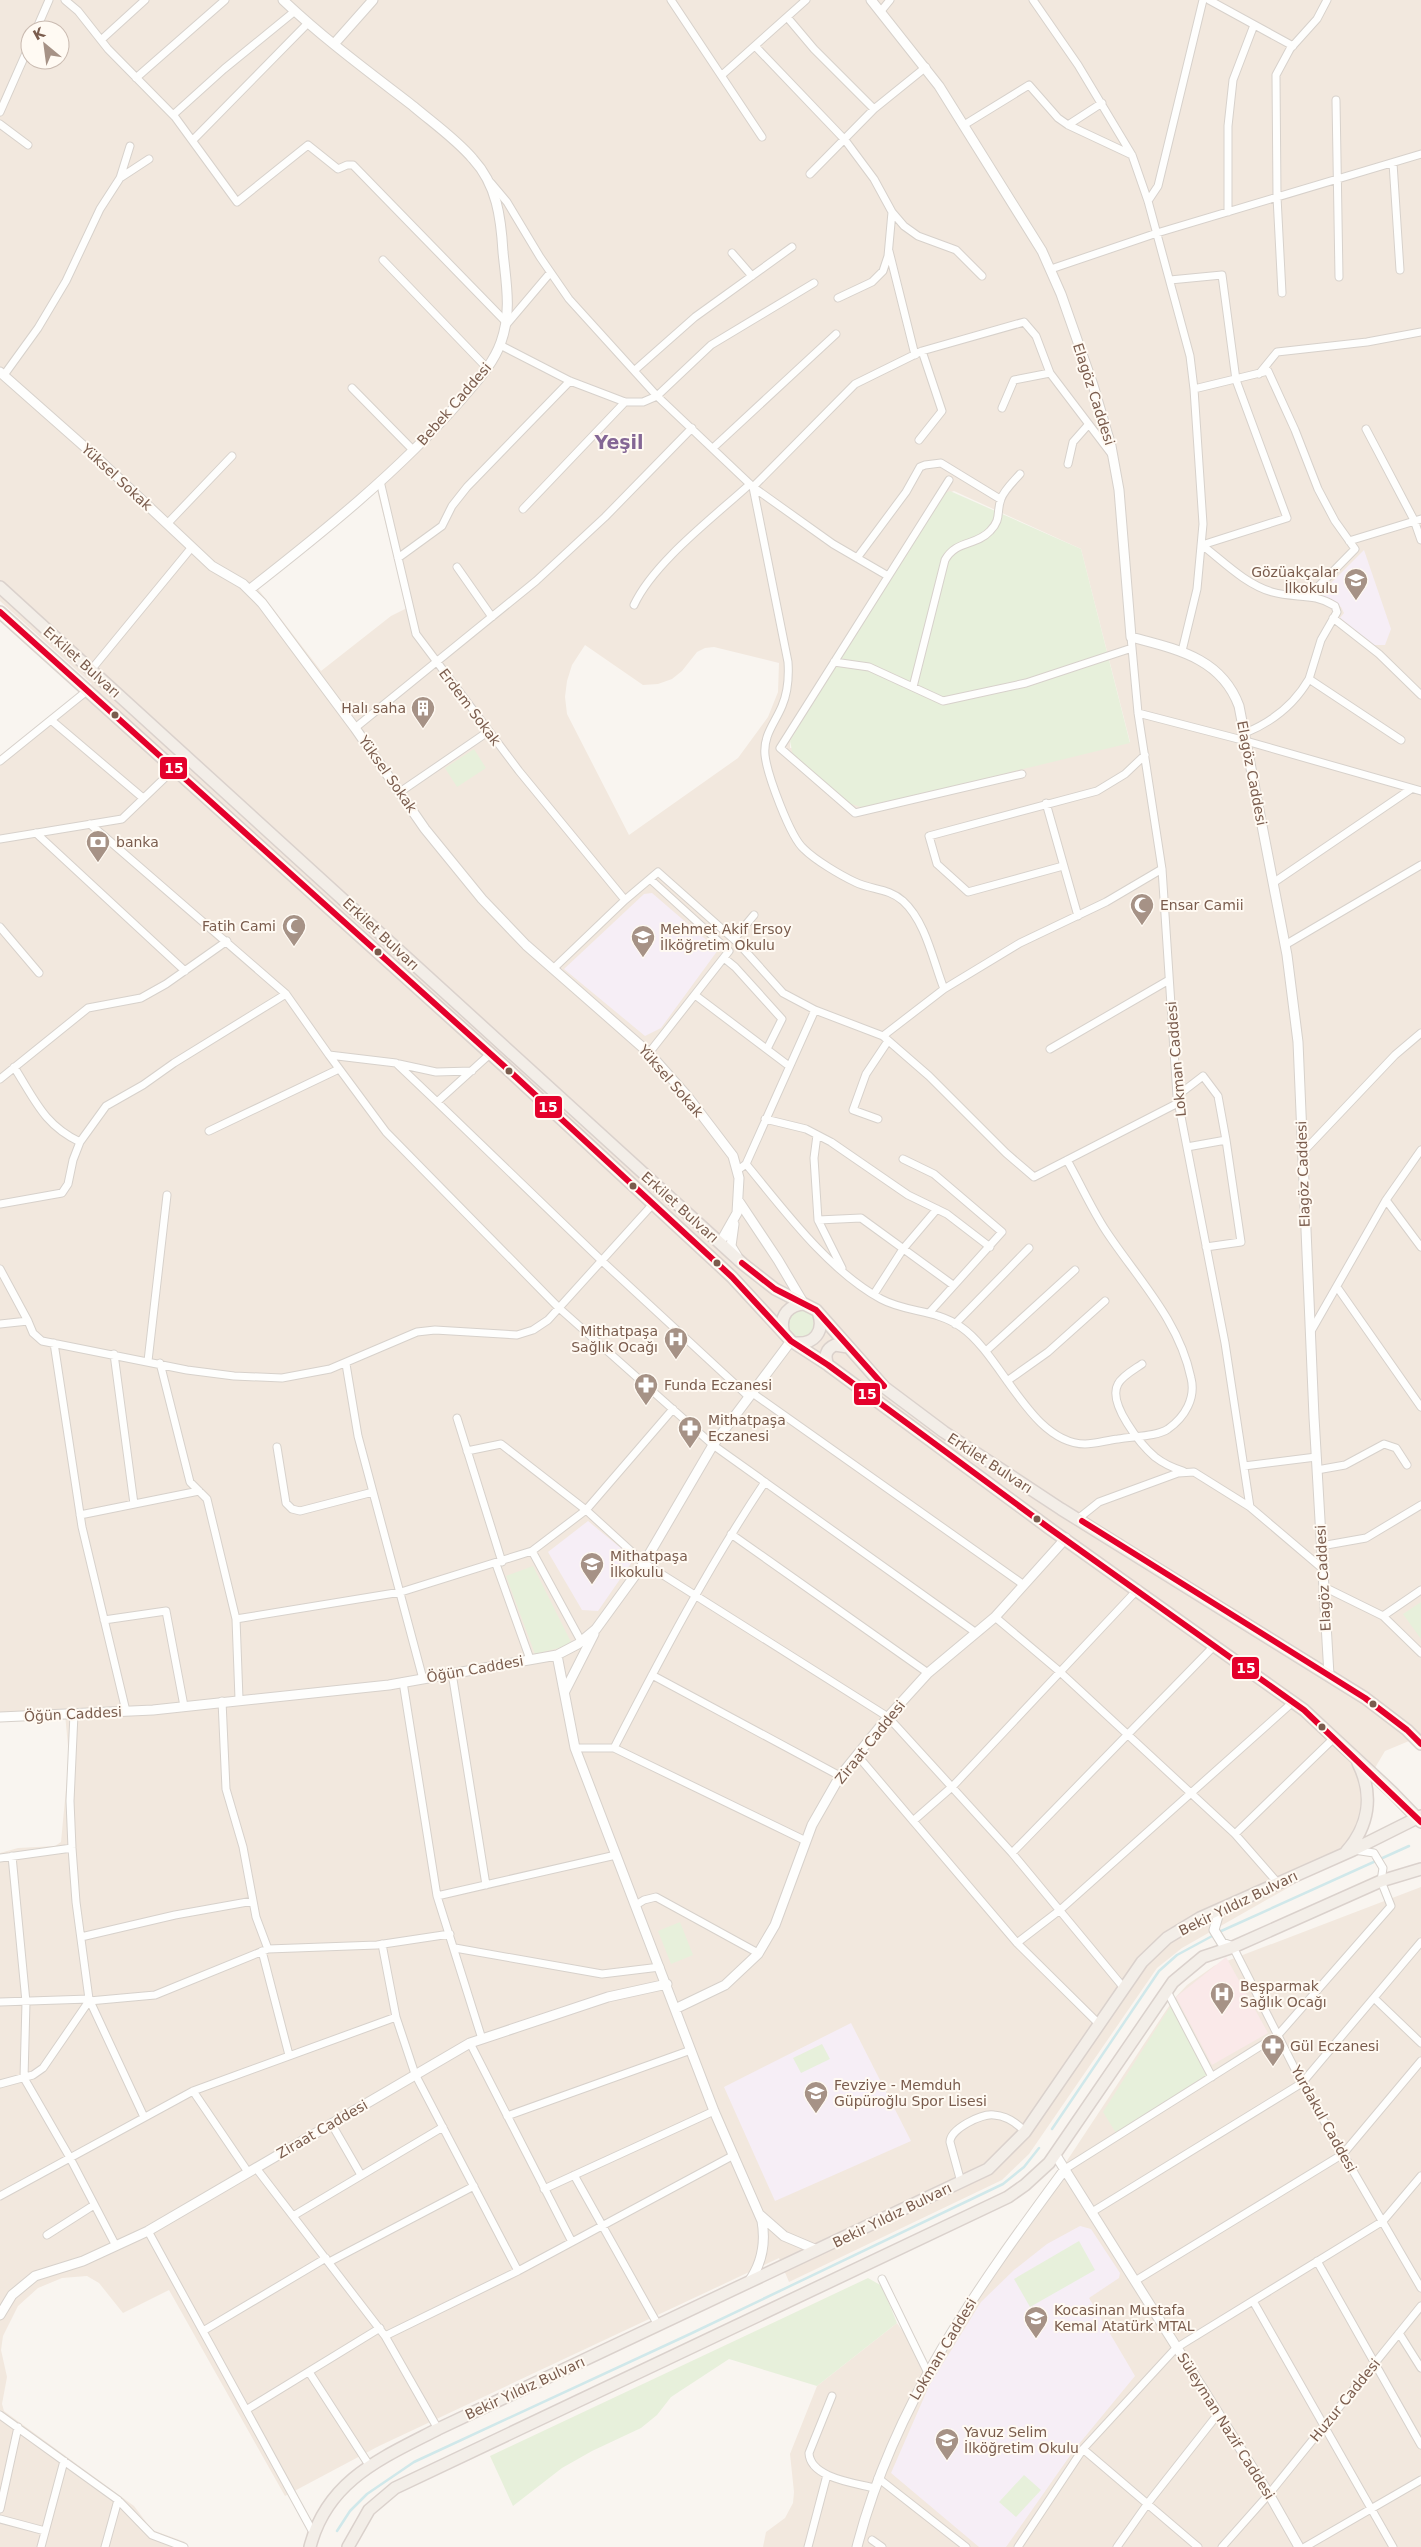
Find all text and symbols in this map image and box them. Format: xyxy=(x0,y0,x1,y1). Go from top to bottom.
north arrow xyxy=(20,20,70,70)
text: K xyxy=(30,23,48,43)
street label: Elagöz Caddesi xyxy=(1070,341,1118,447)
street label: Bebek Caddesi xyxy=(414,359,494,449)
district label: Yeşil xyxy=(593,431,644,453)
street label: Yüksel Sokak xyxy=(78,440,156,514)
place label: Gözüakçalar İlkokulu xyxy=(1251,564,1338,596)
school or university icon: Gözüakçalar İlkokulu xyxy=(1343,567,1369,601)
street label: Erkilet Bulvarı xyxy=(40,623,124,701)
street label: Erdem Sokak xyxy=(436,665,505,749)
building icon: Halı saha xyxy=(410,695,436,729)
place label: Halı saha xyxy=(341,700,406,716)
unlabelled marker xyxy=(110,710,120,720)
street label: Elagöz Caddesi xyxy=(1234,719,1270,827)
street label: Yüksel Sokak xyxy=(355,732,421,816)
line badge: 15 xyxy=(159,756,188,780)
text: 15 xyxy=(164,760,184,776)
bank icon: banka xyxy=(85,829,111,863)
place label: banka xyxy=(116,834,159,850)
mosque icon: Ensar Camii xyxy=(1129,892,1155,926)
street label: Erkilet Bulvarı xyxy=(340,895,422,973)
place label: Ensar Camii xyxy=(1160,897,1244,913)
mosque icon: Fatih Cami xyxy=(281,913,307,947)
place label: Fatih Cami xyxy=(202,918,276,934)
place label: Mehmet Akif Ersoy İlköğretim Okulu xyxy=(660,921,791,953)
school or university icon: Mehmet Akif Ersoy İlköğretim Okulu xyxy=(630,924,656,958)
unlabelled marker xyxy=(373,947,383,957)
street label: Lokman Caddesi xyxy=(1163,1001,1189,1117)
street label: Yüksel Sokak xyxy=(635,1041,707,1121)
unlabelled marker xyxy=(504,1066,514,1076)
line badge: 15 xyxy=(534,1095,563,1119)
text: 15 xyxy=(538,1099,558,1115)
street label: Elagöz Caddesi xyxy=(1293,1121,1313,1227)
street label: Erkilet Bulvarı xyxy=(638,1168,722,1246)
unlabelled marker xyxy=(628,1181,638,1191)
unlabelled marker xyxy=(712,1258,722,1268)
place label: Mithatpaşa Sağlık Ocağı xyxy=(571,1323,658,1355)
hospital icon: Mithatpaşa Sağlık Ocağı xyxy=(663,1326,689,1360)
pharmacy icon: Funda Eczanesi xyxy=(633,1372,659,1406)
place label: Funda Eczanesi xyxy=(664,1377,772,1393)
line badge: 15 xyxy=(853,1382,881,1406)
text: 15 xyxy=(857,1386,877,1402)
place label: Mithatpaşa Eczanesi xyxy=(708,1412,786,1444)
pharmacy icon: Mithatpaşa Eczanesi xyxy=(677,1415,703,1449)
street label: Erkilet Bulvarı xyxy=(945,1430,1035,1496)
unlabelled marker xyxy=(1032,1514,1042,1524)
street label: Elagöz Caddesi xyxy=(1312,1524,1334,1632)
place label: Mithatpaşa İlkokulu xyxy=(610,1548,688,1580)
school or university icon: Mithatpaşa İlkokulu xyxy=(579,1551,605,1585)
street label: Öğün Caddesi xyxy=(425,1652,525,1685)
line badge: 15 xyxy=(1231,1656,1260,1680)
text: 15 xyxy=(1236,1660,1256,1676)
street label: Ziraat Caddesi xyxy=(832,1697,908,1787)
unlabelled marker xyxy=(1368,1699,1378,1709)
street label: Öğün Caddesi xyxy=(24,1702,122,1725)
unlabelled marker xyxy=(1317,1722,1327,1732)
street label: Bekir Yıldız Bulvarı xyxy=(1176,1867,1300,1939)
place label: Beşparmak Sağlık Ocağı xyxy=(1240,1978,1327,2010)
hospital icon: Beşparmak Sağlık Ocağı xyxy=(1209,1981,1235,2015)
pharmacy icon: Gül Eczanesi xyxy=(1260,2033,1286,2067)
place label: Gül Eczanesi xyxy=(1290,2038,1379,2054)
street label: Yurdakul Caddesi xyxy=(1288,2062,1360,2175)
place label: Fevziye - Memduh Güpüroğlu Spor Lisesi xyxy=(834,2077,987,2109)
school or university icon: Fevziye - Memduh Güpüroğlu Spor Lisesi xyxy=(803,2080,829,2114)
street label: Ziraat Caddesi xyxy=(274,2097,370,2161)
street label: Bekir Yıldız Bulvarı xyxy=(830,2179,954,2251)
street label: Lokman Caddesi xyxy=(906,2295,980,2403)
place label: Kocasinan Mustafa Kemal Atatürk MTAL xyxy=(1054,2302,1195,2334)
school or university icon: Kocasinan Mustafa Kemal Atatürk MTAL xyxy=(1023,2305,1049,2339)
street label: Süleyman Nazif Caddesi xyxy=(1174,2350,1278,2502)
street label: Bekir Yıldız Bulvarı xyxy=(463,2353,587,2423)
street label: Huzur Caddesi xyxy=(1307,2355,1383,2445)
place label: Yavuz Selim İlköğretim Okulu xyxy=(963,2424,1079,2456)
school or university icon: Yavuz Selim İlköğretim Okulu xyxy=(934,2427,960,2461)

